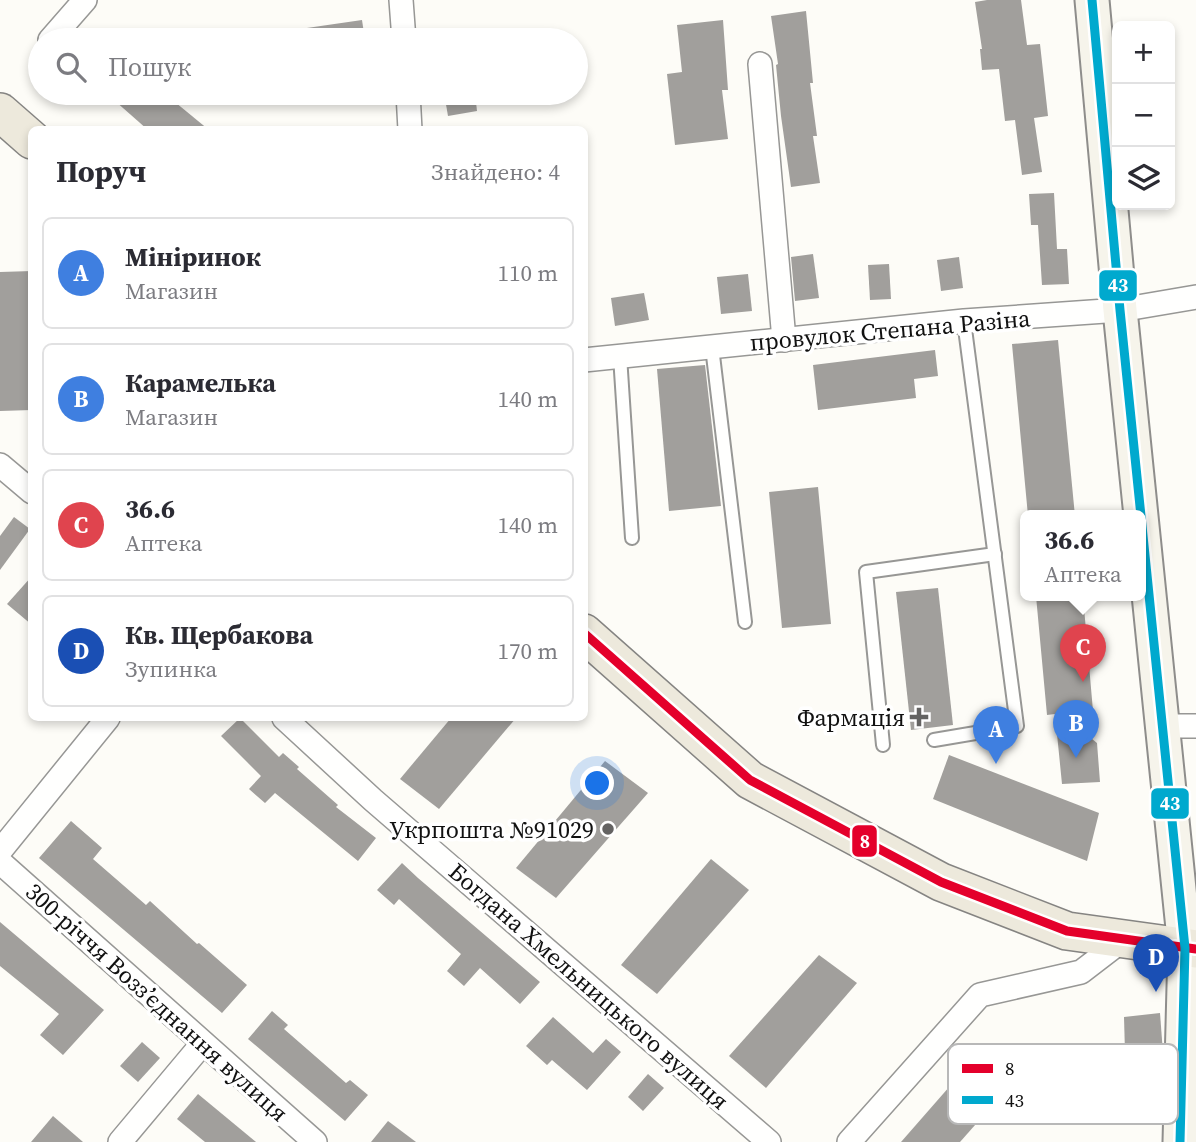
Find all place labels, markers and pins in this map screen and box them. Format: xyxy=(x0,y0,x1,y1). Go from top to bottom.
pin: C xyxy=(1060,624,1106,682)
pin: B xyxy=(1053,700,1099,758)
place label: Фармація xyxy=(797,701,905,734)
pin: A xyxy=(973,706,1019,764)
marker: Фармація xyxy=(911,709,927,725)
place label: Укрпошта №91029 xyxy=(390,813,594,846)
marker: Укрпошта №91029 xyxy=(600,821,616,837)
pin: D xyxy=(1133,934,1179,992)

